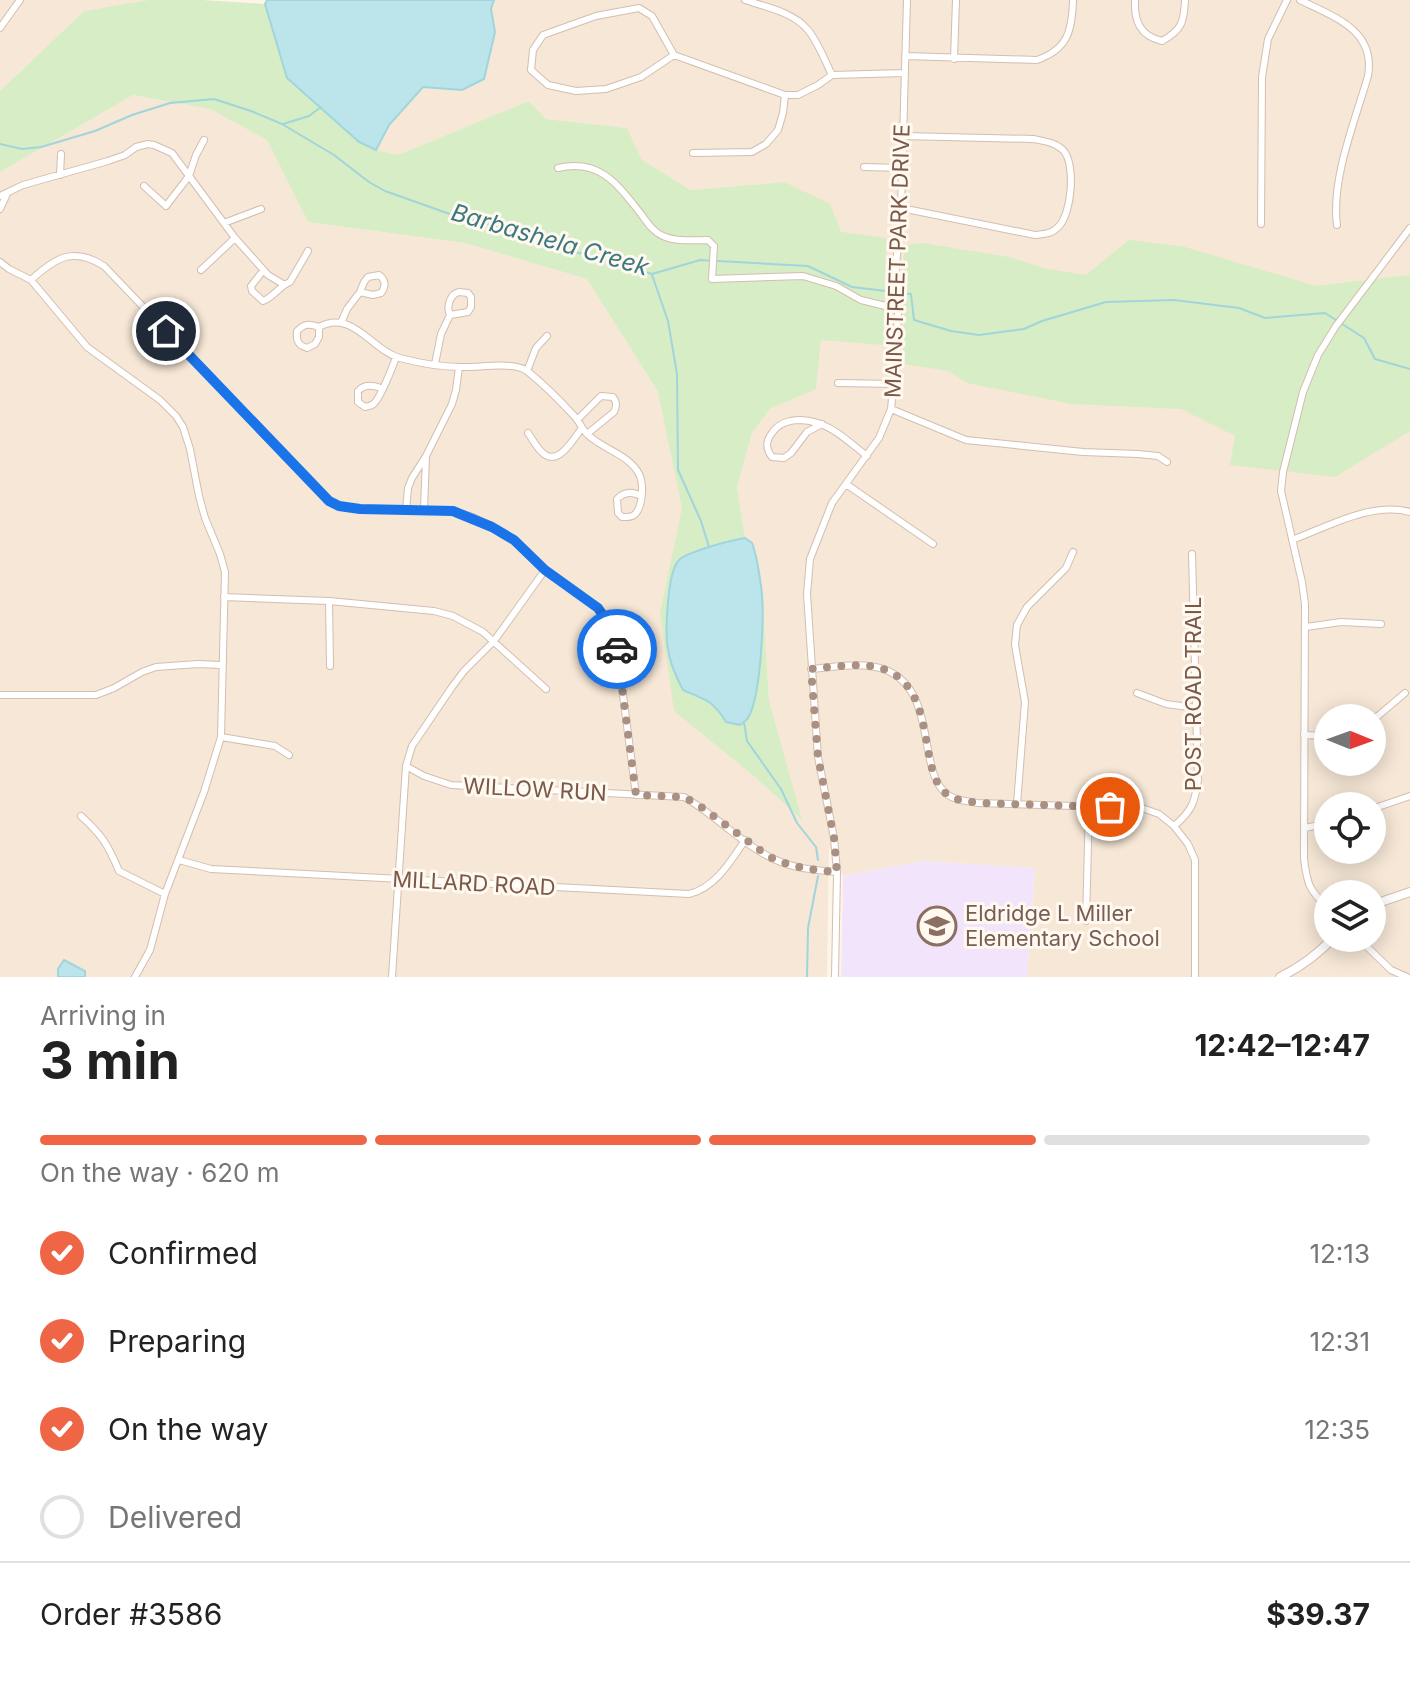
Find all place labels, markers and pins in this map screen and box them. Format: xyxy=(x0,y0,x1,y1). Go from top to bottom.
pin xyxy=(132,297,200,365)
pin xyxy=(1076,773,1144,841)
place label: Eldridge L Miller Elementary School xyxy=(965,900,1160,951)
school or university icon: Eldridge L Miller Elementary School xyxy=(916,905,958,947)

